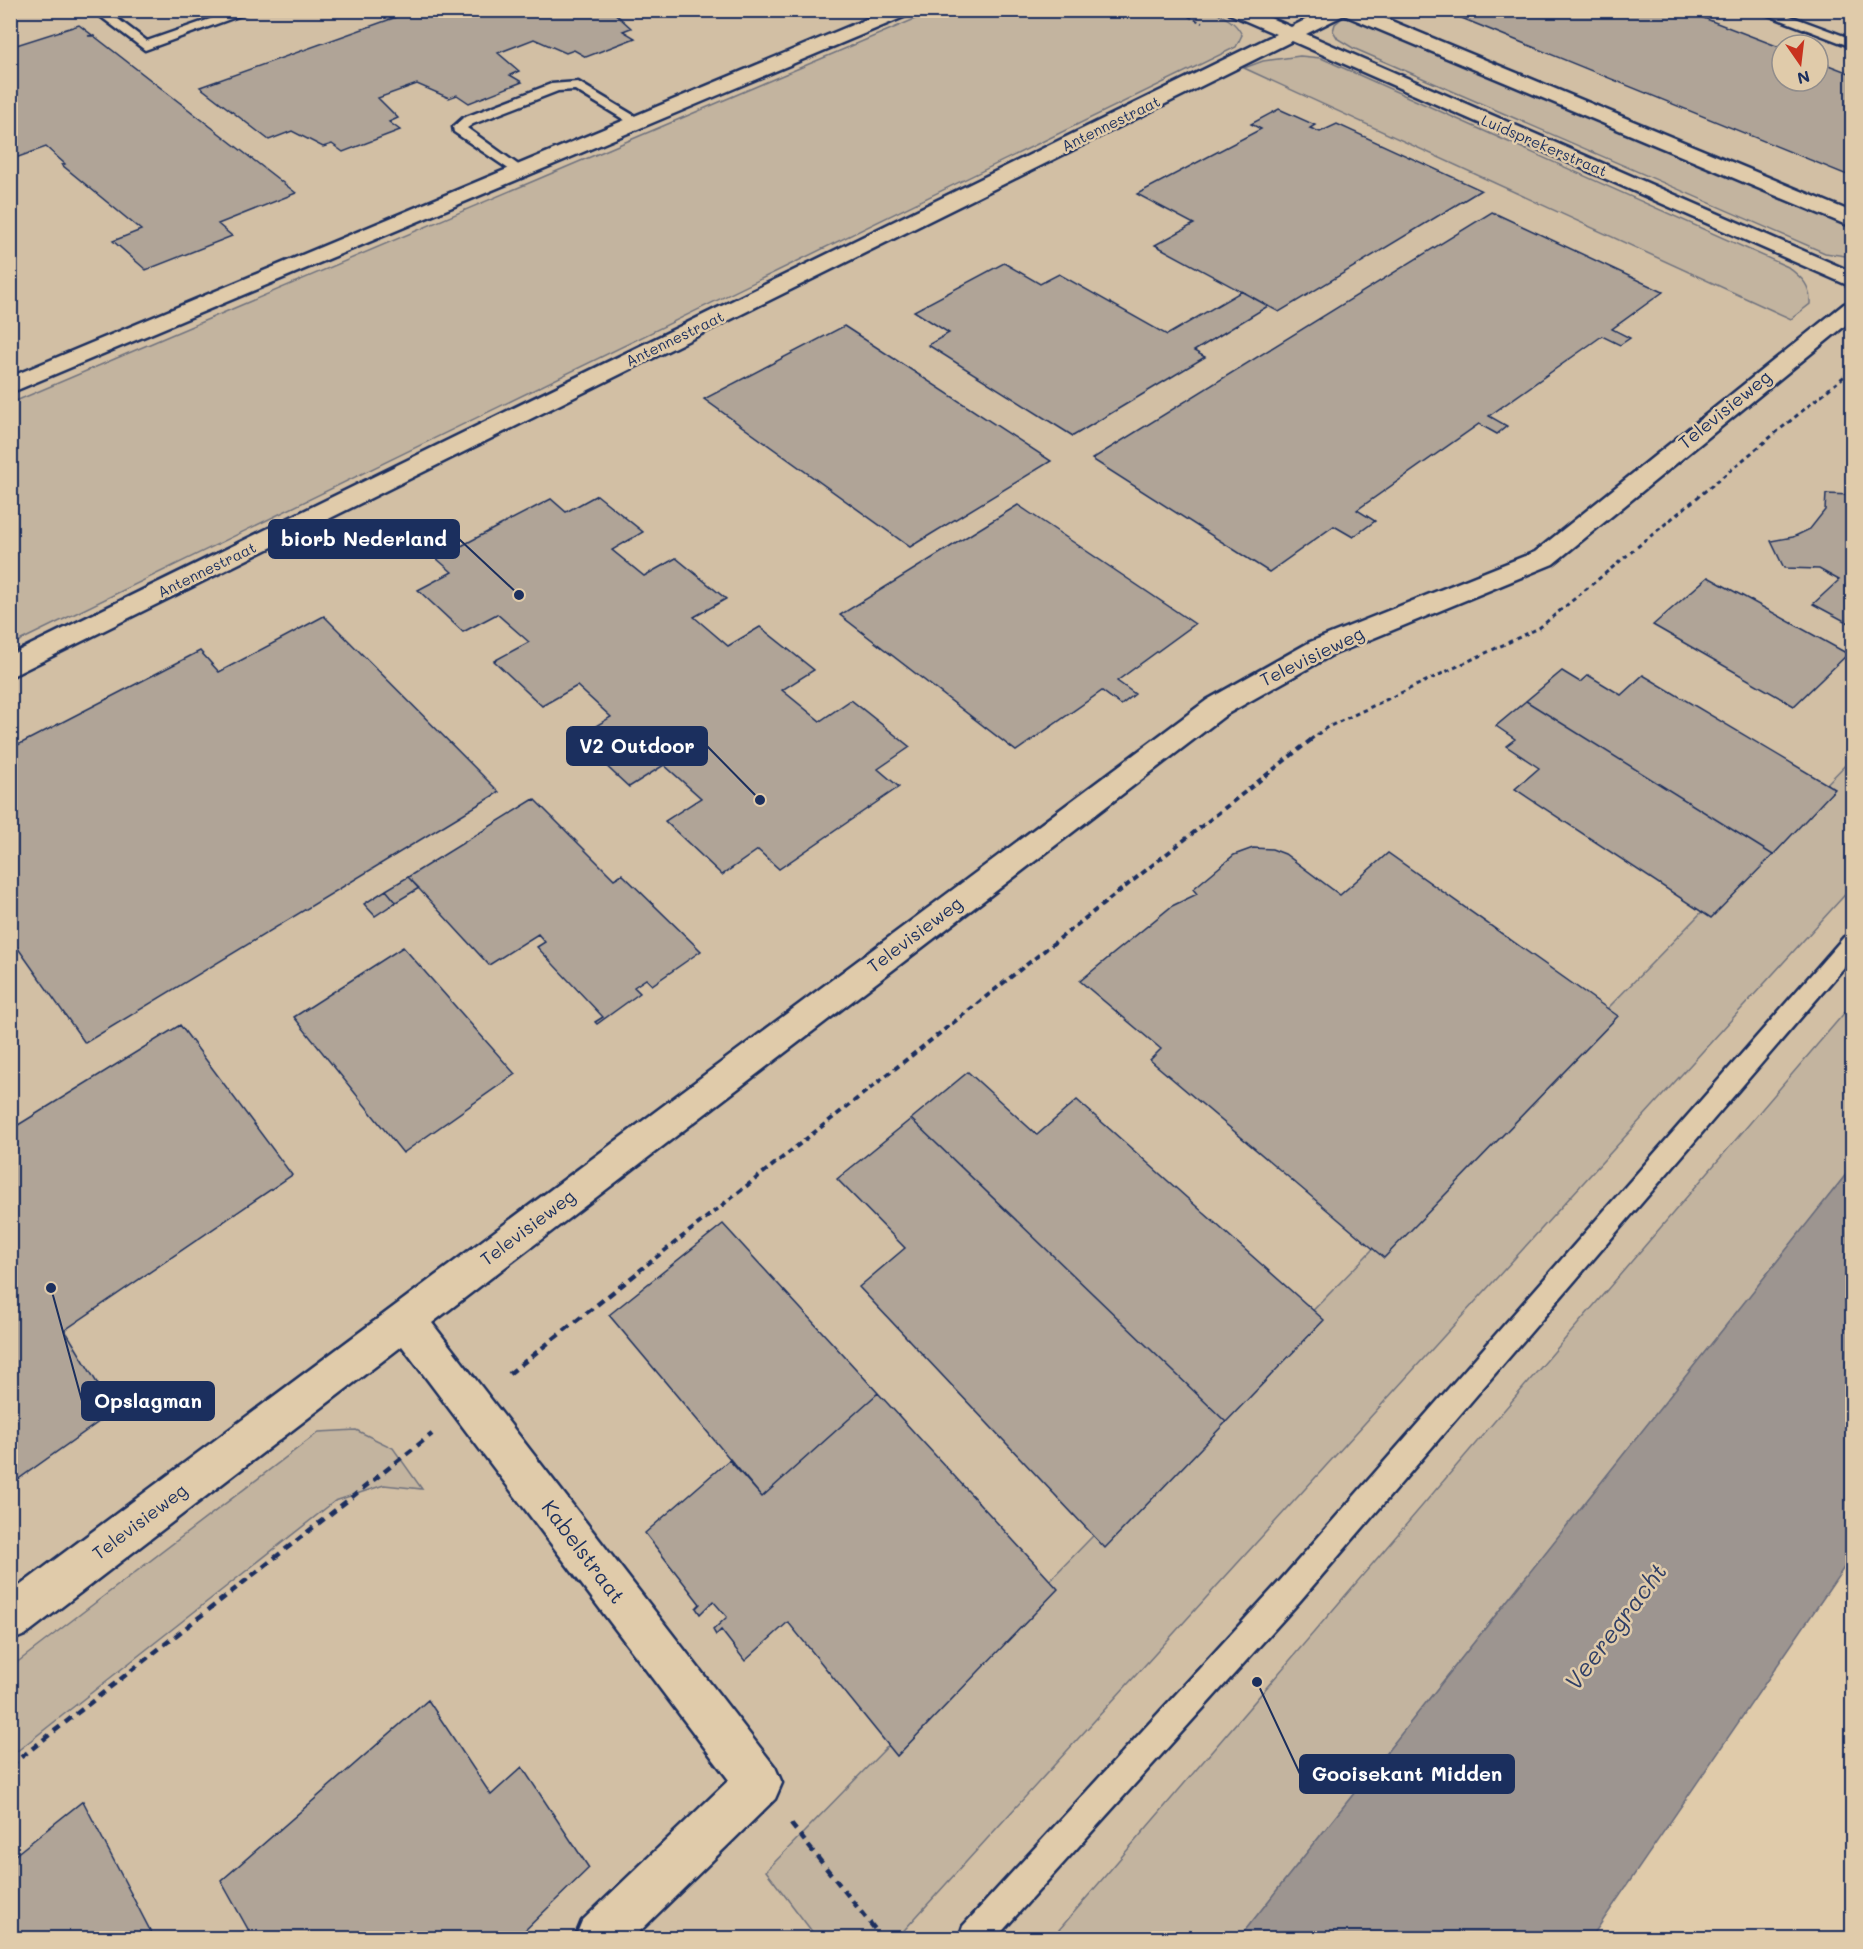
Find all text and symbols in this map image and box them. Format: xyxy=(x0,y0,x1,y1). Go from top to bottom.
north arrow xyxy=(1770,33,1830,93)
text: N xyxy=(1795,66,1812,90)
street label: Antennestraat xyxy=(1058,91,1163,156)
street label: Luidsprekerstraat xyxy=(1478,109,1610,181)
street label: Antennestraat xyxy=(622,306,727,371)
street label: Televisieweg xyxy=(1673,364,1776,454)
callout: biorb Nederland xyxy=(269,520,459,558)
text: biorb Nederland xyxy=(281,525,447,551)
street label: Antennestraat xyxy=(154,537,259,602)
street label: Televisieweg xyxy=(1256,621,1368,692)
callout: V2 Outdoor xyxy=(567,727,707,765)
text: V2 Outdoor xyxy=(579,732,695,758)
street label: Televisieweg xyxy=(862,891,967,978)
street label: Televisieweg xyxy=(475,1184,580,1271)
callout: Opslagman xyxy=(82,1382,214,1420)
text: Opslagman xyxy=(94,1387,202,1413)
street label: Televisieweg xyxy=(87,1478,192,1565)
street label: Kabelstraat xyxy=(536,1494,632,1608)
water label: Veeregracht xyxy=(1557,1556,1673,1696)
callout: Gooisekant Midden xyxy=(1300,1755,1514,1793)
text: Gooisekant Midden xyxy=(1312,1760,1502,1786)

